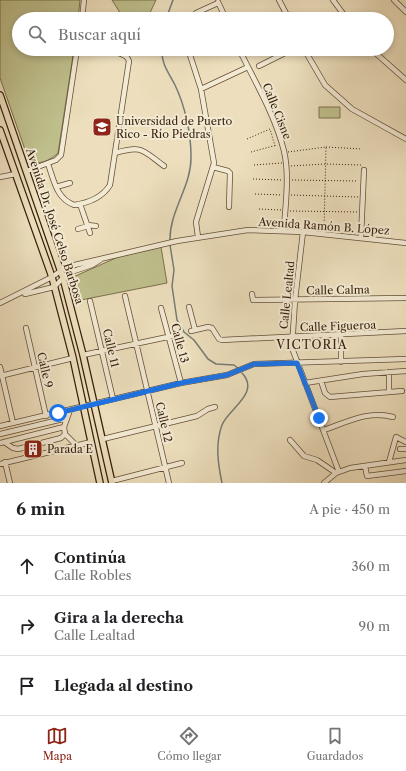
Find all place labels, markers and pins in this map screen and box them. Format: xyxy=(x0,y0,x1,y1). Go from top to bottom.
place label: Universidad de Puerto Rico - Río Piedras xyxy=(116,114,233,141)
school or university icon: Universidad de Puerto Rico - Río Piedras xyxy=(91,116,113,138)
building icon: Parada E xyxy=(22,438,44,460)
place label: Parada E xyxy=(47,442,94,456)

